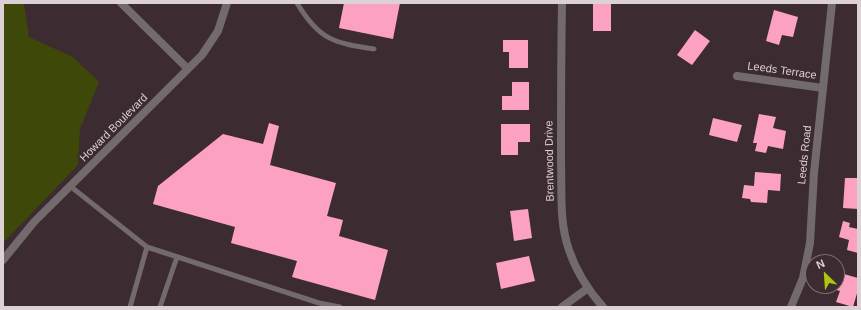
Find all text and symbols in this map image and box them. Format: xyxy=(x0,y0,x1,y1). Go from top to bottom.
street label: Leeds Terrace xyxy=(747,60,817,82)
street label: Howard Boulevard xyxy=(77,91,151,165)
street label: Brentwood Drive xyxy=(543,120,557,202)
street label: Leeds Road xyxy=(795,125,815,185)
north arrow xyxy=(805,254,845,294)
text: N xyxy=(814,257,826,271)

